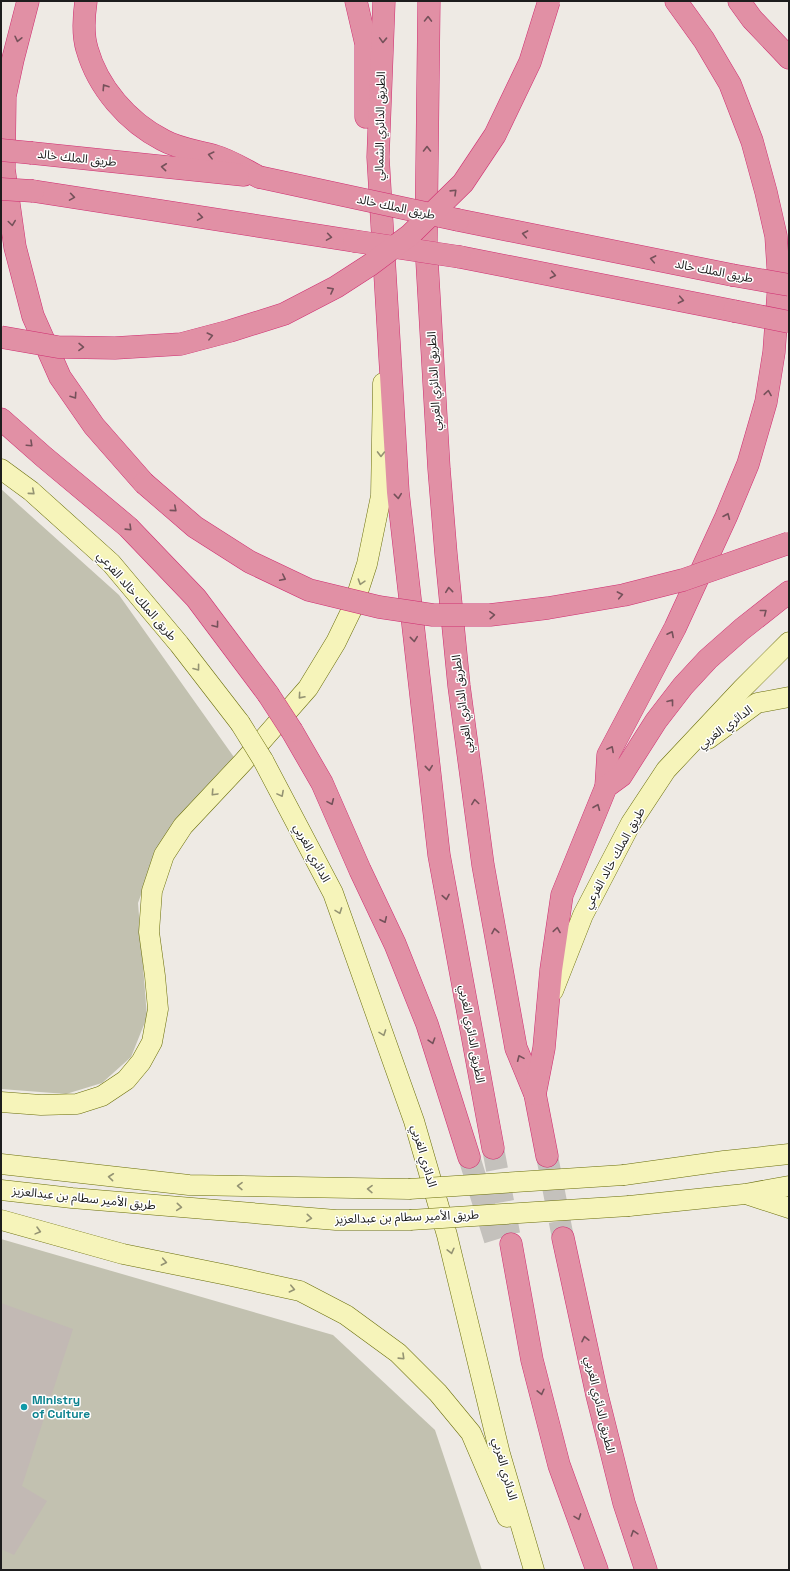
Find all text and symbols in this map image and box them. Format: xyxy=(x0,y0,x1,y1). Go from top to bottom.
one-way arrow xyxy=(424,16,432,22)
one-way arrow xyxy=(14,35,22,42)
one-way arrow xyxy=(378,37,387,43)
street label: الطريق الدائري الشمالي xyxy=(371,71,391,181)
one-way arrow xyxy=(102,84,110,91)
street label: طريق الملك خالد xyxy=(37,146,117,170)
one-way arrow xyxy=(423,146,431,152)
one-way arrow xyxy=(207,151,214,160)
one-way arrow xyxy=(161,162,167,171)
one-way arrow xyxy=(449,189,457,197)
street label: طريق الملك خالد xyxy=(355,191,437,223)
one-way arrow xyxy=(69,192,75,201)
one-way arrow xyxy=(197,212,203,221)
one-way arrow xyxy=(7,220,16,226)
one-way arrow xyxy=(522,230,529,238)
one-way arrow xyxy=(325,232,332,241)
one-way arrow xyxy=(650,255,656,264)
street label: طريق الملك خالد xyxy=(673,256,755,286)
one-way arrow xyxy=(550,270,556,279)
one-way arrow xyxy=(327,287,334,294)
one-way arrow xyxy=(678,296,684,304)
street label: الطريق الدائري الغربي xyxy=(423,331,446,431)
one-way arrow xyxy=(207,333,213,341)
one-way arrow xyxy=(78,343,84,351)
one-way arrow xyxy=(763,390,772,396)
one-way arrow xyxy=(69,392,76,399)
one-way arrow xyxy=(26,439,33,446)
one-way arrow xyxy=(377,451,385,457)
one-way arrow xyxy=(27,488,35,495)
one-way arrow xyxy=(393,493,402,499)
one-way arrow xyxy=(169,504,176,511)
one-way arrow xyxy=(722,513,730,520)
one-way arrow xyxy=(124,524,132,531)
street label: طريق الملك خالد الفرعي xyxy=(92,548,180,645)
one-way arrow xyxy=(279,573,287,580)
one-way arrow xyxy=(358,578,366,585)
one-way arrow xyxy=(445,587,454,593)
one-way arrow xyxy=(617,592,623,600)
one-way arrow xyxy=(489,610,495,619)
one-way arrow xyxy=(759,610,766,617)
one-way arrow xyxy=(211,621,218,628)
one-way arrow xyxy=(667,631,674,638)
one-way arrow xyxy=(409,636,418,642)
street label: الطريق الدائري الغربي xyxy=(448,653,478,754)
one-way arrow xyxy=(193,663,200,670)
one-way arrow xyxy=(298,691,306,699)
one-way arrow xyxy=(666,699,673,706)
street label: الدائري الغربي xyxy=(694,702,757,754)
one-way arrow xyxy=(606,746,614,753)
one-way arrow xyxy=(424,765,433,771)
one-way arrow xyxy=(211,788,219,796)
one-way arrow xyxy=(276,790,284,798)
one-way arrow xyxy=(326,798,334,805)
one-way arrow xyxy=(470,799,479,805)
street label: طريق الملك خالد الفرعي xyxy=(579,804,650,913)
one-way arrow xyxy=(593,804,601,811)
street label: الدائري الغربي xyxy=(288,821,334,886)
one-way arrow xyxy=(442,894,450,900)
one-way arrow xyxy=(335,907,343,914)
one-way arrow xyxy=(379,916,387,924)
one-way arrow xyxy=(491,927,499,934)
one-way arrow xyxy=(552,927,561,933)
street label: الطريق الدائري الغربي xyxy=(454,984,489,1085)
one-way arrow xyxy=(378,1030,386,1037)
one-way arrow xyxy=(427,1037,436,1044)
one-way arrow xyxy=(517,1054,525,1062)
street label: الدائري الغربي xyxy=(406,1123,441,1190)
one-way arrow xyxy=(108,1173,114,1182)
street label: طريق الأمير سطام بن عبدالعزيز xyxy=(10,1182,157,1214)
one-way arrow xyxy=(237,1182,243,1190)
one-way arrow xyxy=(367,1184,373,1193)
one-way arrow xyxy=(176,1203,182,1212)
street label: طريق الأمير سطام بن عبدالعزيز xyxy=(334,1206,479,1229)
one-way arrow xyxy=(306,1213,312,1222)
one-way arrow xyxy=(35,1226,42,1235)
one-way arrow xyxy=(446,1247,455,1254)
one-way arrow xyxy=(161,1258,168,1266)
one-way arrow xyxy=(288,1285,295,1293)
one-way arrow xyxy=(581,1336,590,1342)
one-way arrow xyxy=(397,1352,405,1360)
street label: الطريق الدائري الغربي xyxy=(579,1355,619,1456)
one-way arrow xyxy=(536,1389,544,1396)
place label: Ministry of Culture xyxy=(32,1392,90,1422)
marker: Ministry of Culture xyxy=(19,1402,29,1412)
street label: الدائري الغربي xyxy=(487,1436,521,1503)
one-way arrow xyxy=(573,1513,581,1520)
one-way arrow xyxy=(630,1530,639,1537)

